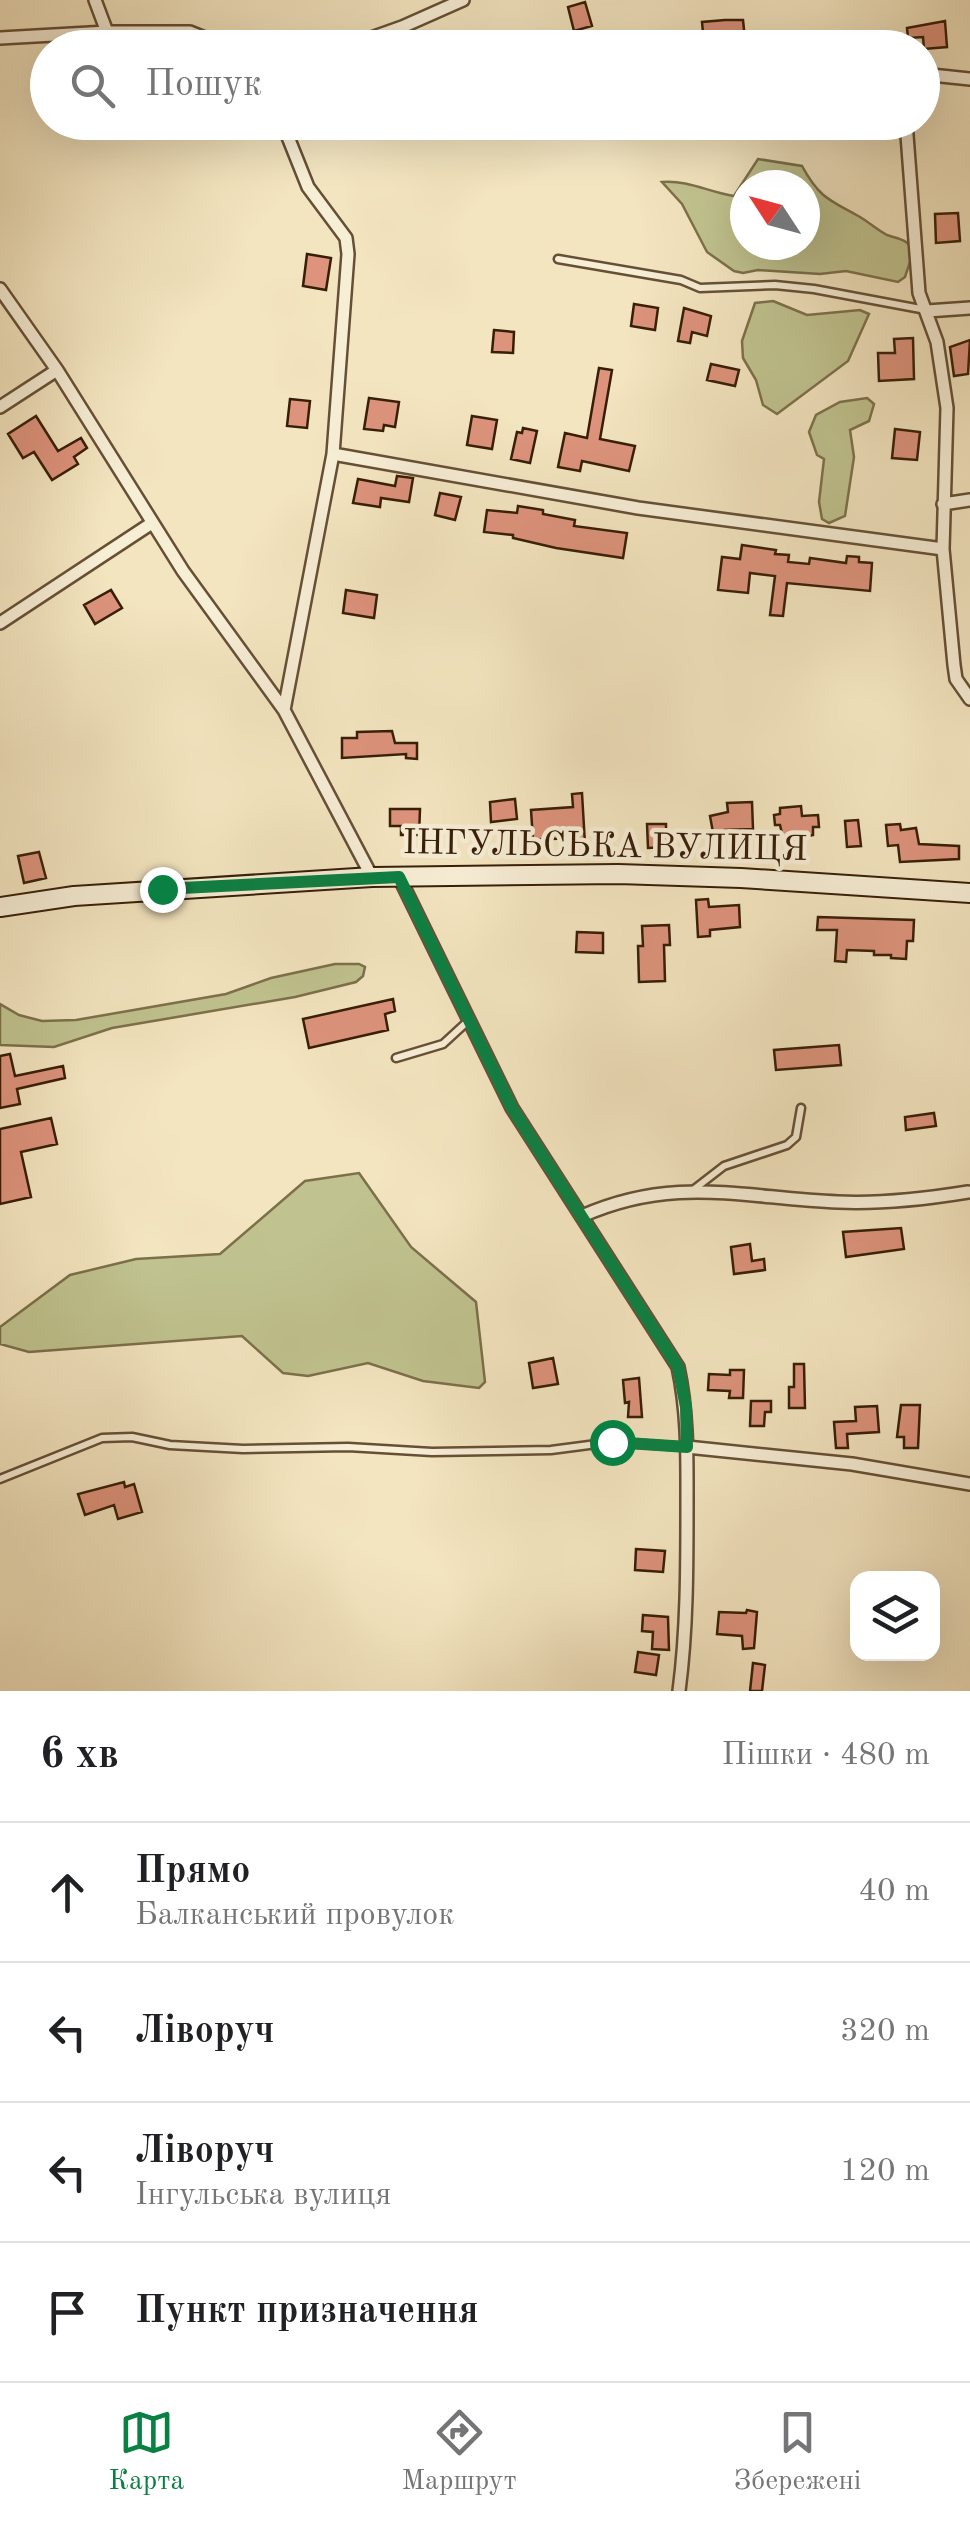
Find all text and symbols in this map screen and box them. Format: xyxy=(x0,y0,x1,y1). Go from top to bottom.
search box xyxy=(30,30,940,140)
icon: search xyxy=(65,58,120,113)
text: Пошук xyxy=(145,66,262,104)
north arrow xyxy=(730,170,820,260)
street label: ІНГУЛЬСЬКА ВУЛИЦЯ xyxy=(402,826,808,868)
route end xyxy=(140,867,186,913)
route start xyxy=(590,1420,636,1466)
map controls xyxy=(850,1571,940,1661)
button: layers xyxy=(850,1571,940,1661)
text: 6 хв xyxy=(40,1735,119,1777)
text: Пішки · 480 m xyxy=(722,1740,930,1772)
text: Прямо xyxy=(135,1853,250,1891)
icon: ahead xyxy=(40,1865,95,1920)
text: 40 m xyxy=(859,1876,930,1908)
text: Балканський провулок xyxy=(135,1900,454,1932)
icon: left xyxy=(40,2005,95,2060)
text: Ліворуч xyxy=(135,2013,274,2051)
text: 320 m xyxy=(840,2016,930,2048)
text: Ліворуч xyxy=(135,2133,274,2171)
icon: left xyxy=(40,2145,95,2200)
text: 120 m xyxy=(840,2156,930,2188)
text: Інгульська вулиця xyxy=(135,2180,391,2212)
icon: arrive xyxy=(40,2285,95,2340)
text: Пункт призначення xyxy=(135,2293,479,2331)
tab: Карта xyxy=(109,2405,184,2500)
tab: Маршрут xyxy=(402,2405,517,2500)
tab: Збережені xyxy=(734,2405,861,2500)

